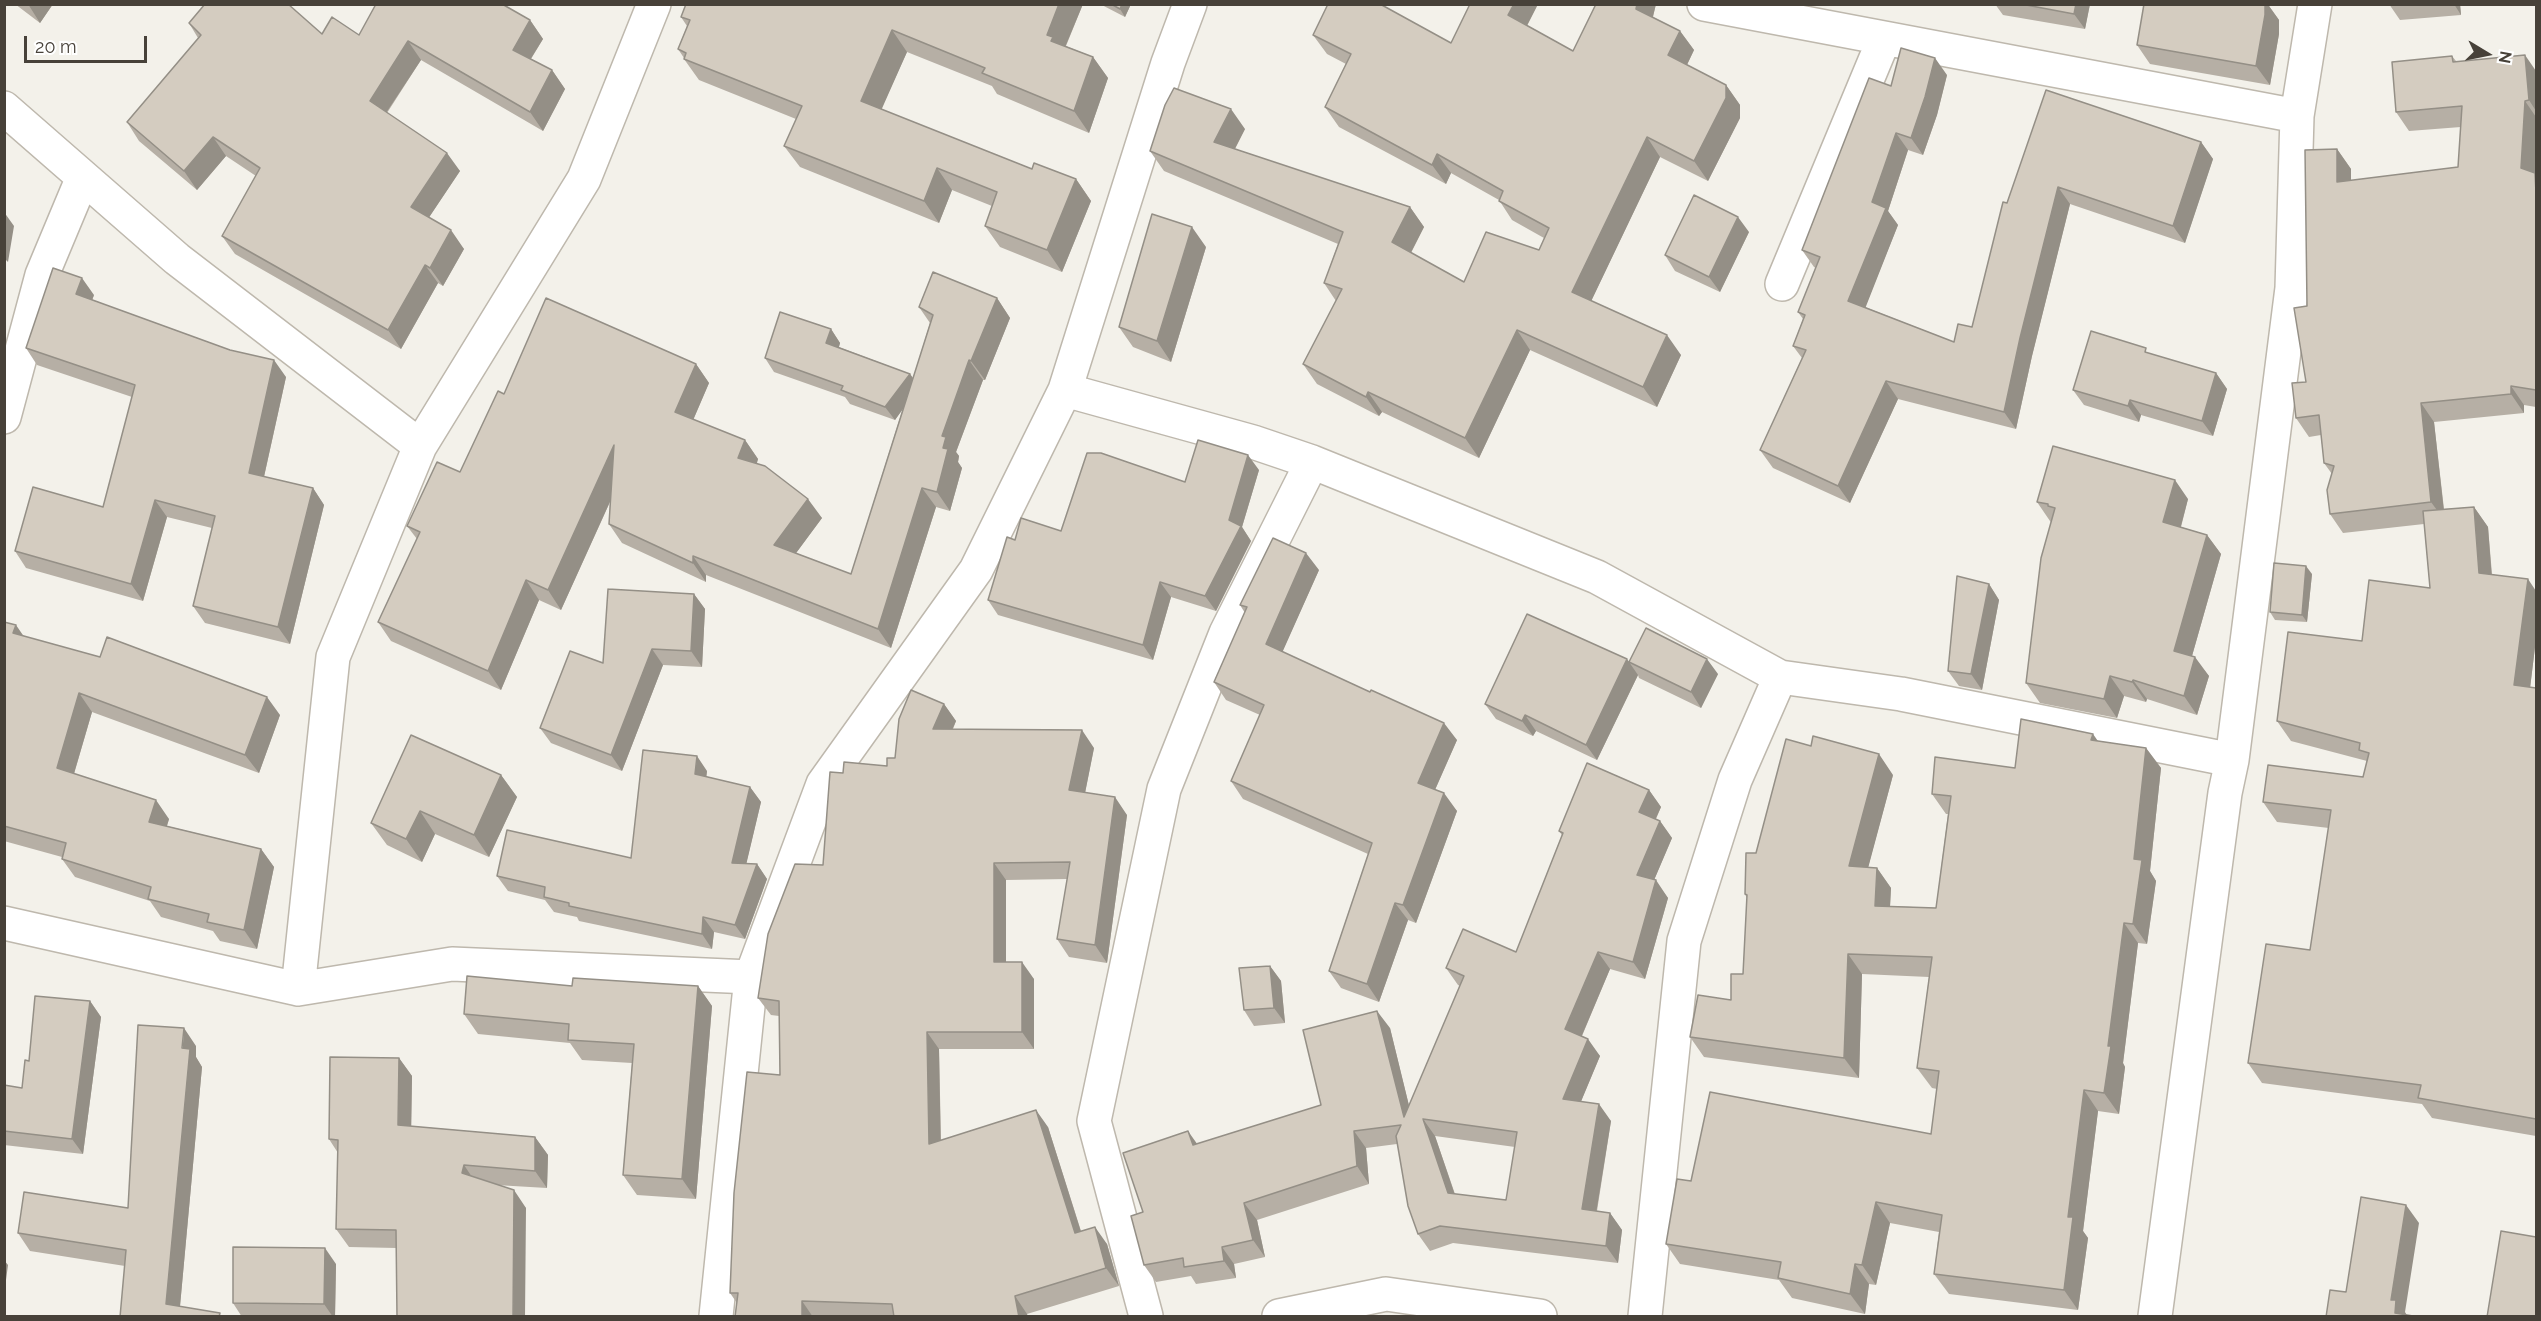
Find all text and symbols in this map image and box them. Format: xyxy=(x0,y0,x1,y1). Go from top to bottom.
scale bar xyxy=(27,24,150,62)
north arrow xyxy=(2457,24,2517,84)
text: 20 m xyxy=(35,36,77,57)
text: N xyxy=(2495,50,2516,65)

